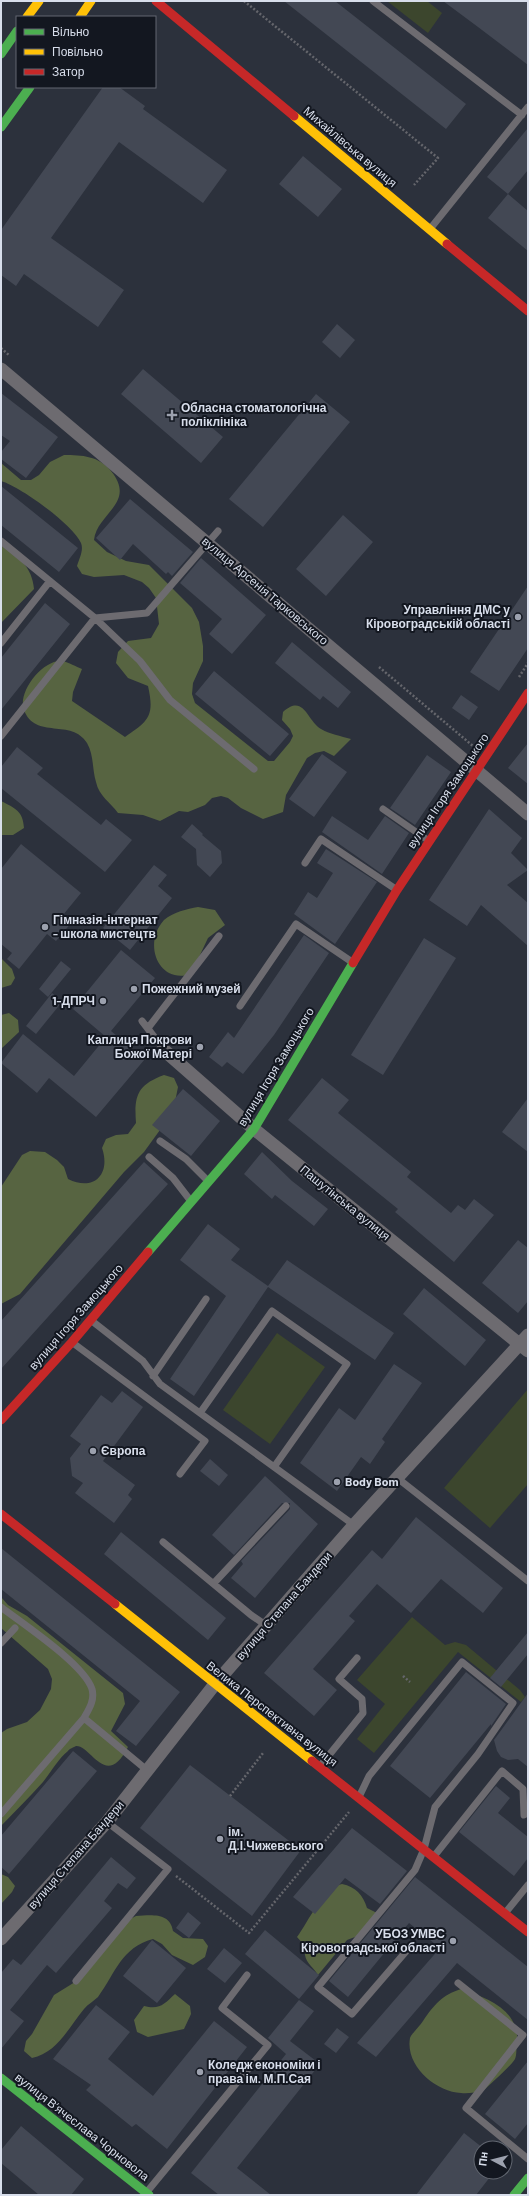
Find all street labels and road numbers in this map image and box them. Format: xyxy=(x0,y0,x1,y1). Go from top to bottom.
street label: Михайлівська вулиця xyxy=(300,103,400,190)
street label: вулиця Арсенія Тарковського xyxy=(199,533,332,648)
street label: вулиця Ігоря Замоцького xyxy=(403,730,492,851)
street label: вулиця Ігоря Замоцького xyxy=(234,1004,317,1129)
street label: Пашутінська вулиця xyxy=(297,1162,393,1244)
street label: вулиця Ігоря Замоцького xyxy=(25,1260,126,1373)
street label: вулиця Степана Бандери xyxy=(232,1548,335,1663)
street label: Велика Перспективна вулиця xyxy=(204,1658,341,1769)
street label: вулиця Степана Бандери xyxy=(24,1797,127,1912)
street label: вулиця Вʼячеслава Чорновола xyxy=(12,2069,153,2184)

